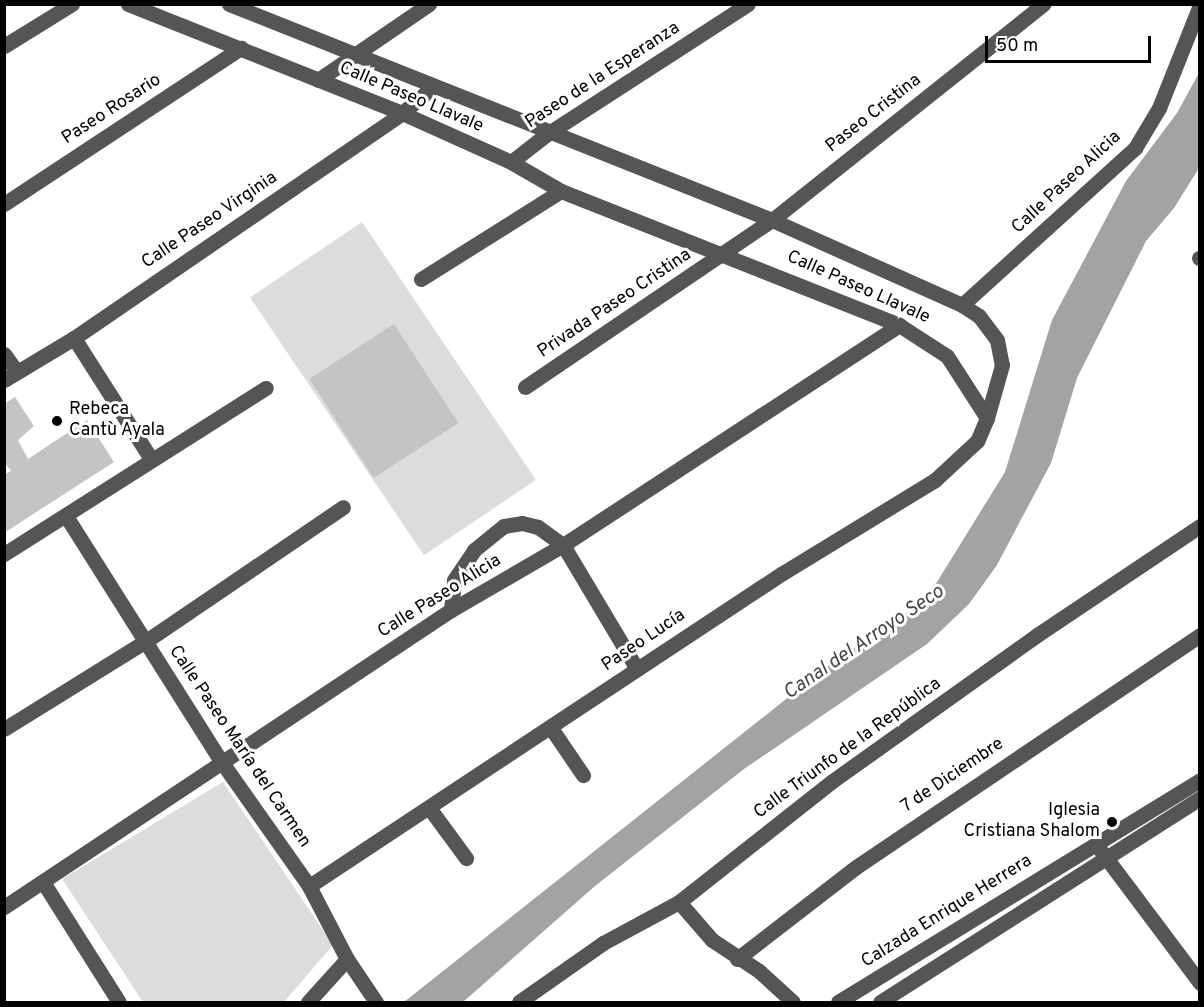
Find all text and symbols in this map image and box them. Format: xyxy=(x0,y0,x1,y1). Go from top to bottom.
street label: Paseo de la Esperanza xyxy=(522,18,684,134)
scale bar xyxy=(988,24,1154,62)
text: 50 m xyxy=(996,35,1038,58)
street label: Calle Paseo Llavale xyxy=(336,58,486,138)
street label: Paseo Rosario xyxy=(58,70,166,150)
street label: Paseo Cristina xyxy=(822,70,926,158)
street label: Calle Paseo Alicia xyxy=(1008,127,1126,239)
street label: Calle Paseo Virginia xyxy=(138,168,282,274)
street label: Privada Paseo Cristina xyxy=(534,245,696,363)
street label: Calle Paseo Llavale xyxy=(783,247,933,329)
place label: Rebeca Cantù Ayala xyxy=(69,400,166,442)
marker: Rebeca Cantù Ayala xyxy=(50,414,64,428)
street label: Calle Paseo Alicia xyxy=(374,550,506,644)
water label: Canal del Arroyo Seco xyxy=(779,580,949,706)
street label: Paseo Lucía xyxy=(598,605,690,677)
street label: Calle Paseo María del Carmen xyxy=(163,642,315,852)
street label: Calle Triunfo de la República xyxy=(750,674,946,824)
street label: 7 de Diciembre xyxy=(897,734,1009,818)
place label: Iglesia Cristiana Shalom xyxy=(964,801,1100,844)
marker: Iglesia Cristiana Shalom xyxy=(1105,815,1119,829)
street label: Calzada Enrique Herrera xyxy=(858,851,1036,973)

